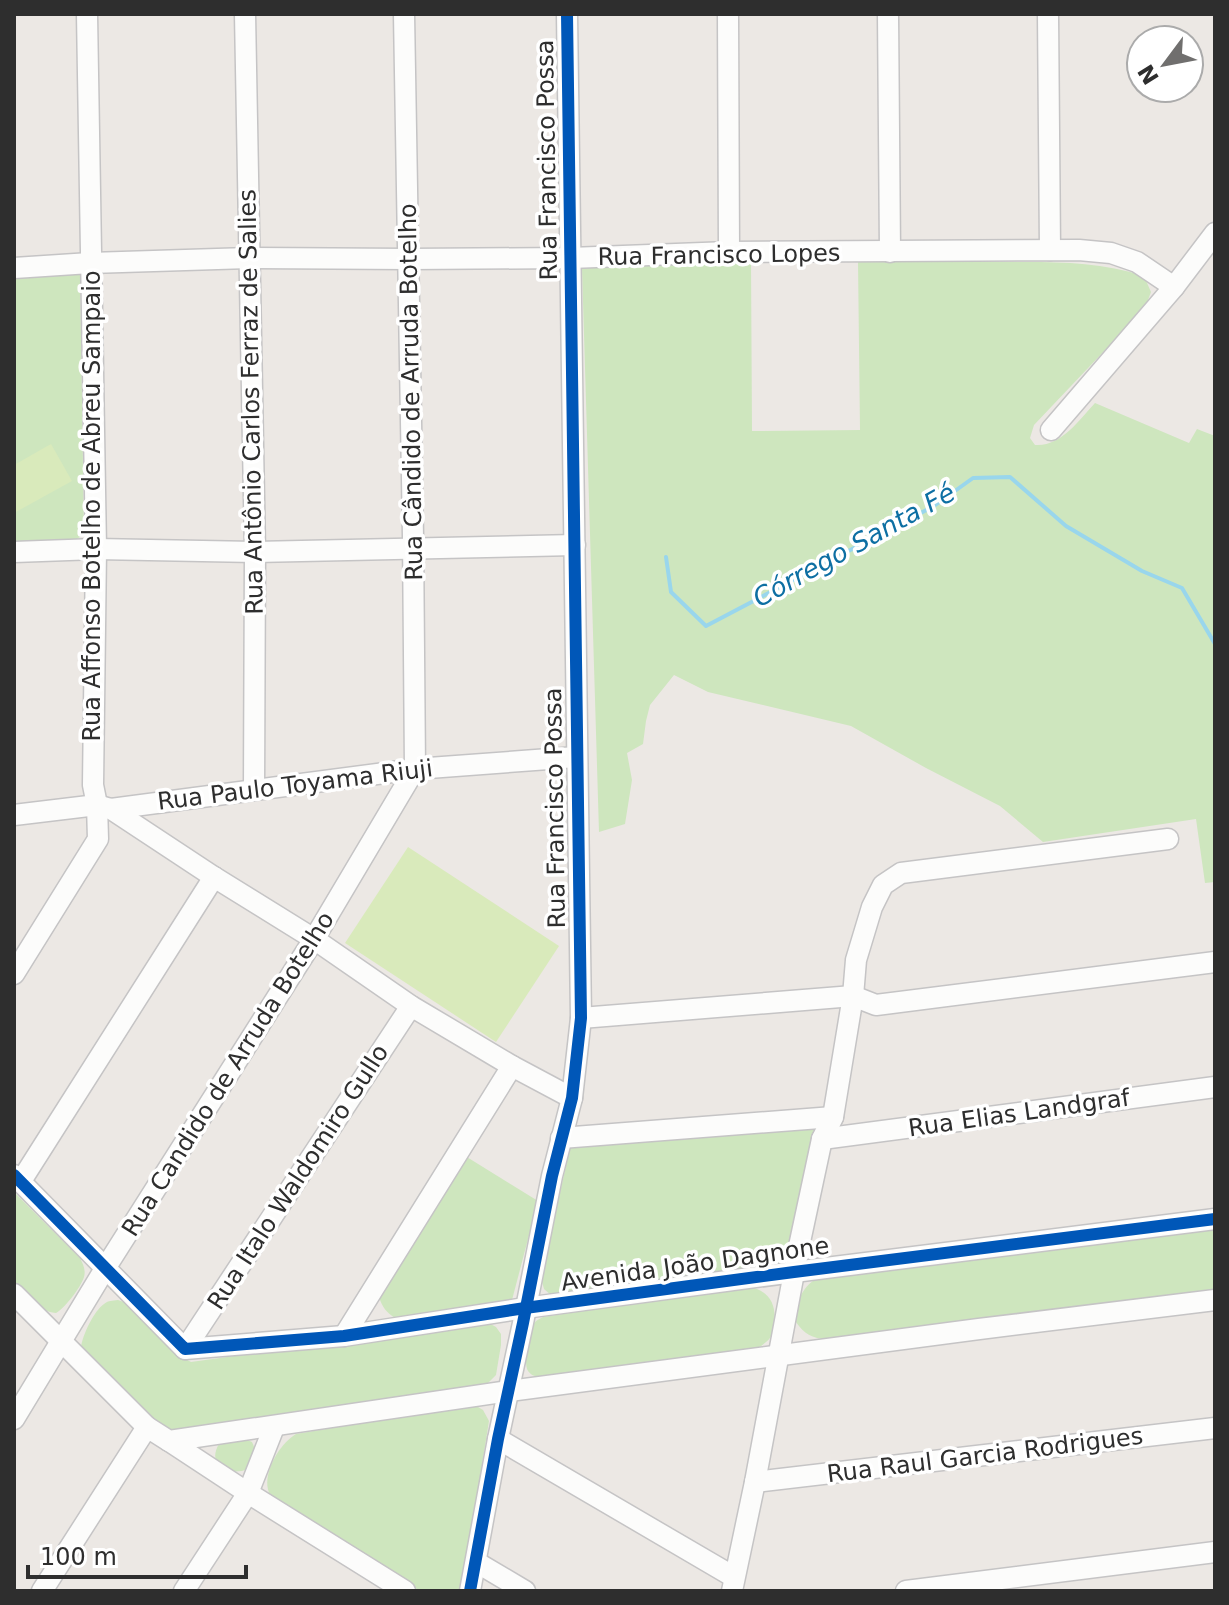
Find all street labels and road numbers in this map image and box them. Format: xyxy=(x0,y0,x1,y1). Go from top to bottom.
street label: Rua Francisco Possa xyxy=(531,39,563,281)
street label: Rua Antônio Carlos Ferraz de Salies xyxy=(233,189,269,615)
street label: Rua Cândido de Arruda Botelho xyxy=(394,203,428,581)
street label: Rua Francisco Lopes xyxy=(597,239,841,271)
street label: Rua Affonso Botelho de Abreu Sampaio xyxy=(78,270,106,742)
street label: Rua Francisco Possa xyxy=(539,687,571,929)
street label: Rua Paulo Toyama Riuji xyxy=(156,754,434,816)
street label: Rua Candido de Arruda Botelho xyxy=(116,907,340,1241)
street label: Rua Italo Waldomiro Gullo xyxy=(202,1039,394,1315)
street label: Rua Elias Landgraf xyxy=(907,1084,1132,1142)
street label: Avenida João Dagnone xyxy=(559,1231,831,1297)
street label: Rua Raul Garcia Rodrigues xyxy=(825,1422,1145,1488)

